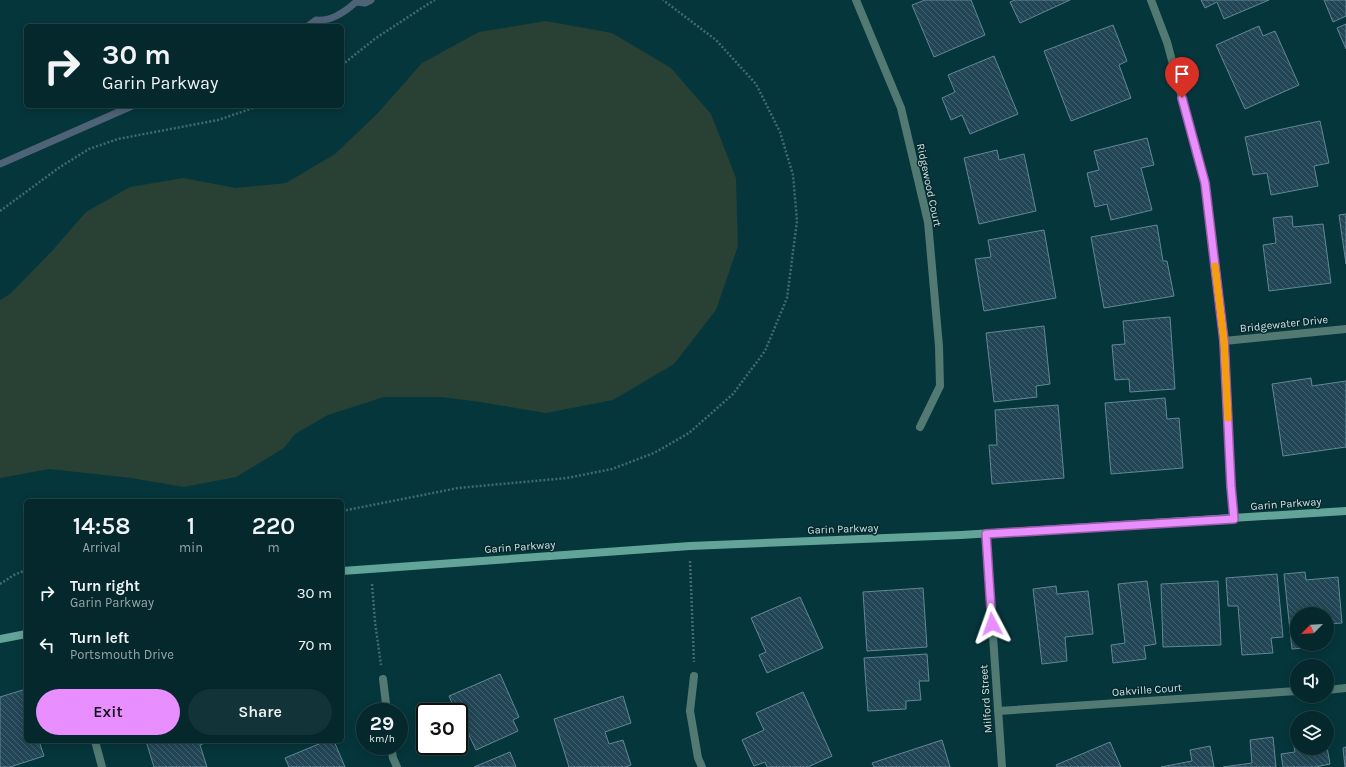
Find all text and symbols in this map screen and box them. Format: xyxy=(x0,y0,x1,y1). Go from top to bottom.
text: 30 m xyxy=(102,38,171,71)
icon: right xyxy=(36,40,88,92)
pin xyxy=(1165,57,1199,98)
icon: arrive xyxy=(1171,63,1193,85)
text: Garin Parkway xyxy=(102,72,218,94)
street label: Ridgewood Court xyxy=(914,142,944,228)
street label: Bridgewater Drive xyxy=(1239,313,1329,335)
street label: Garin Parkway xyxy=(1250,495,1322,513)
text: 14:58 xyxy=(73,512,130,540)
text: 1 xyxy=(187,512,195,540)
text: 220 xyxy=(252,512,295,540)
street label: Garin Parkway xyxy=(807,521,879,537)
street label: Garin Parkway xyxy=(484,538,556,556)
text: Arrival xyxy=(83,540,121,555)
text: min xyxy=(179,540,203,555)
text: m xyxy=(267,540,280,555)
text: Turn right xyxy=(70,577,140,595)
icon: right xyxy=(36,582,58,604)
text: 30 m xyxy=(297,584,332,602)
text: Garin Parkway xyxy=(70,595,154,610)
position arrow xyxy=(971,603,1013,645)
north arrow xyxy=(1290,607,1334,651)
map controls xyxy=(1290,607,1334,755)
text: Turn left xyxy=(70,629,129,647)
icon: left xyxy=(36,634,58,656)
text: 70 m xyxy=(298,636,332,654)
text: Portsmouth Drive xyxy=(70,647,174,662)
button: sound xyxy=(1290,659,1334,703)
street label: Milford Street xyxy=(977,664,995,734)
street label: Oakville Court xyxy=(1112,681,1182,699)
button: Exit xyxy=(36,689,180,735)
button: Share xyxy=(188,689,332,735)
speed limit sign: 30 xyxy=(416,703,468,755)
button: layers xyxy=(1290,711,1334,755)
text: 29 xyxy=(370,712,394,735)
text: km/h xyxy=(369,733,395,745)

